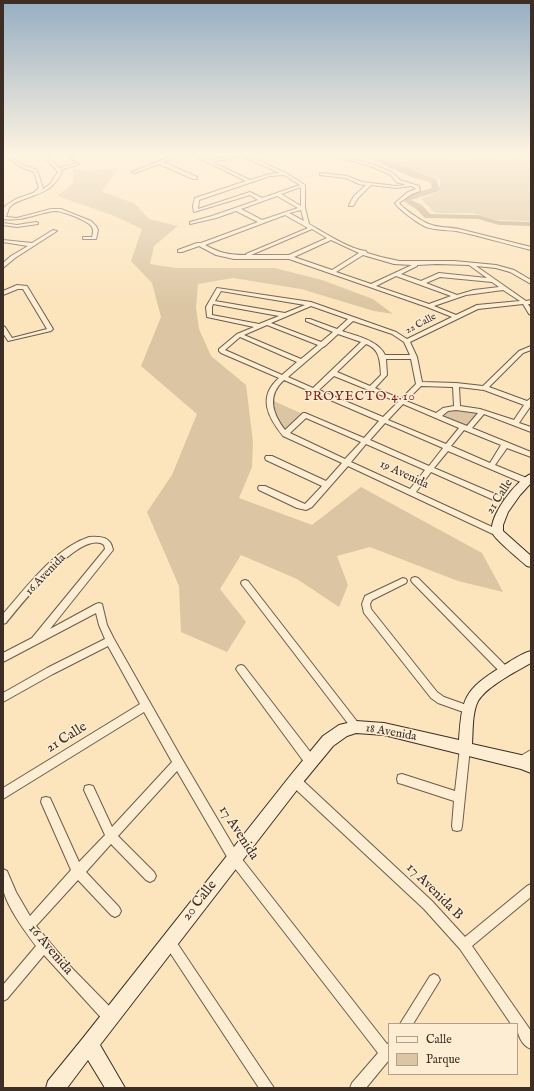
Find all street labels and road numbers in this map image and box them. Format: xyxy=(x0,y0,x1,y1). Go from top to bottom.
street label: 22 Calle xyxy=(404,311,438,337)
street label: 19 Avenida xyxy=(377,457,431,493)
street label: 21 Calle xyxy=(483,477,517,517)
street label: 16 Avenida xyxy=(23,551,69,599)
street label: 21 Calle xyxy=(43,719,91,757)
street label: 18 Avenida xyxy=(364,721,418,745)
street label: 17 Avenida xyxy=(214,803,262,863)
street label: 17 Avenida B xyxy=(402,860,466,924)
street label: 20 Calle xyxy=(179,877,221,925)
street label: 16 Avenida xyxy=(24,921,76,979)

